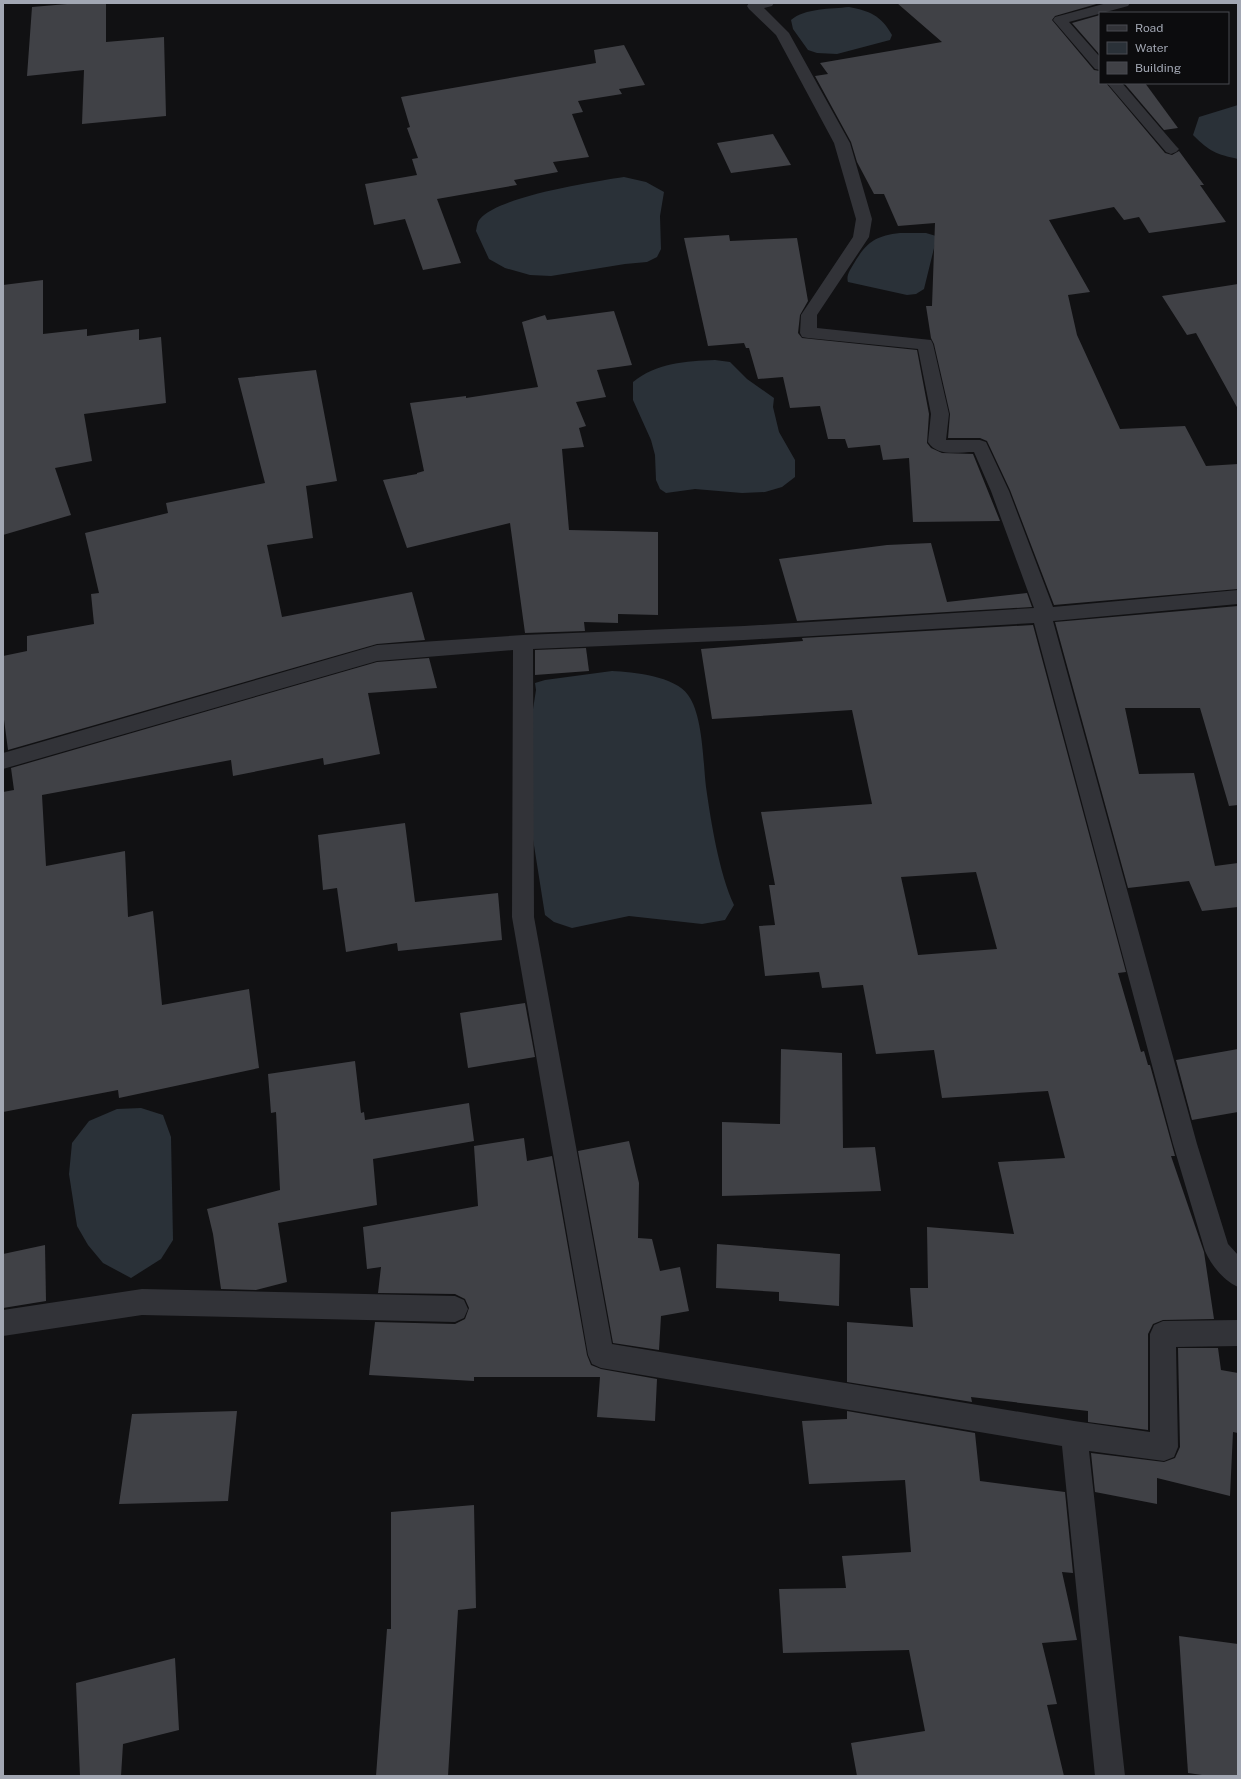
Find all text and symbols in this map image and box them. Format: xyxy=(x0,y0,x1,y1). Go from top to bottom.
legend xyxy=(1099,12,1229,84)
text: Road xyxy=(1135,21,1163,35)
text: Water xyxy=(1135,41,1169,55)
text: Building xyxy=(1135,61,1181,75)

